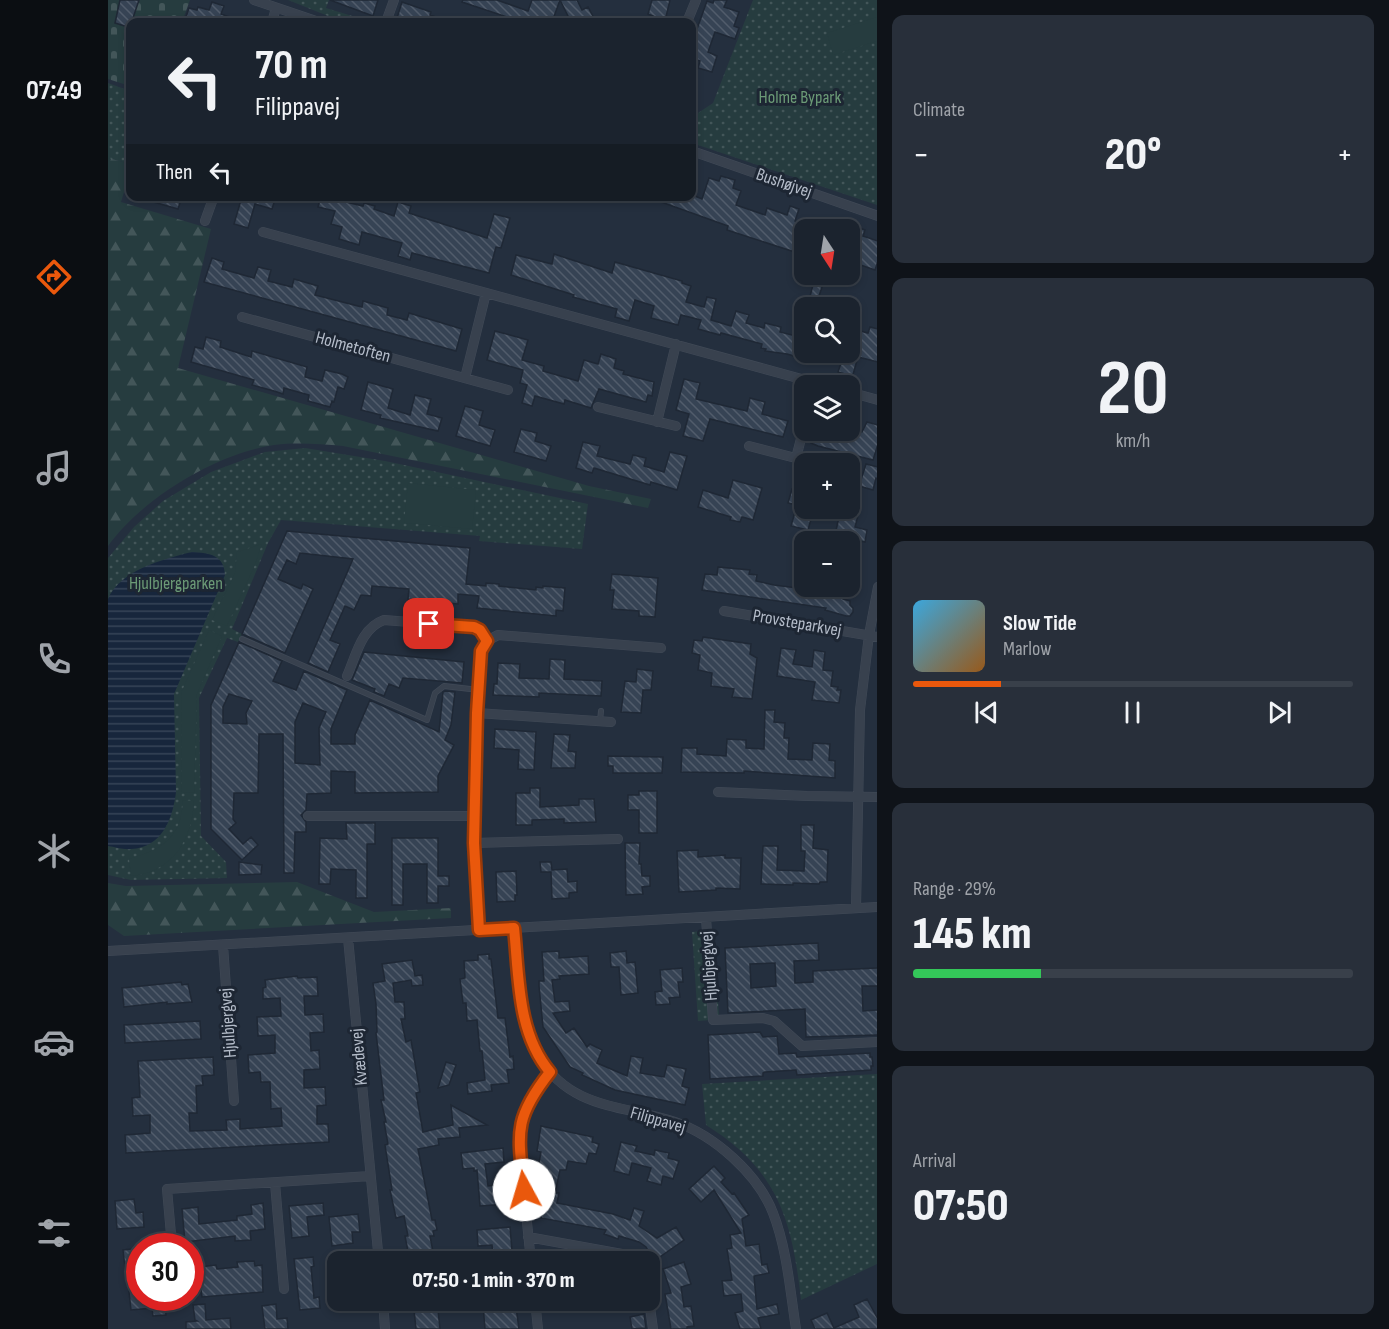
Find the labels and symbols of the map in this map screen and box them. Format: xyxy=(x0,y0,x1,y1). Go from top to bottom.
park label: Holme Bypark xyxy=(759,87,842,108)
street label: Bushøjvej xyxy=(753,164,815,202)
north arrow xyxy=(794,219,860,285)
street label: Holmetoften xyxy=(313,327,393,367)
park label: Hjulbjergparken xyxy=(129,573,223,594)
pin xyxy=(403,598,454,649)
street label: Provsteparkvej xyxy=(751,605,843,641)
street label: Hjulbjergvej xyxy=(696,930,722,1002)
street label: Hjulbjergvej xyxy=(215,987,241,1059)
street label: Kvædevej xyxy=(346,1028,372,1086)
street label: Filippavej xyxy=(628,1102,688,1138)
position arrow xyxy=(492,1158,556,1222)
speed limit sign: 30 xyxy=(126,1233,204,1311)

